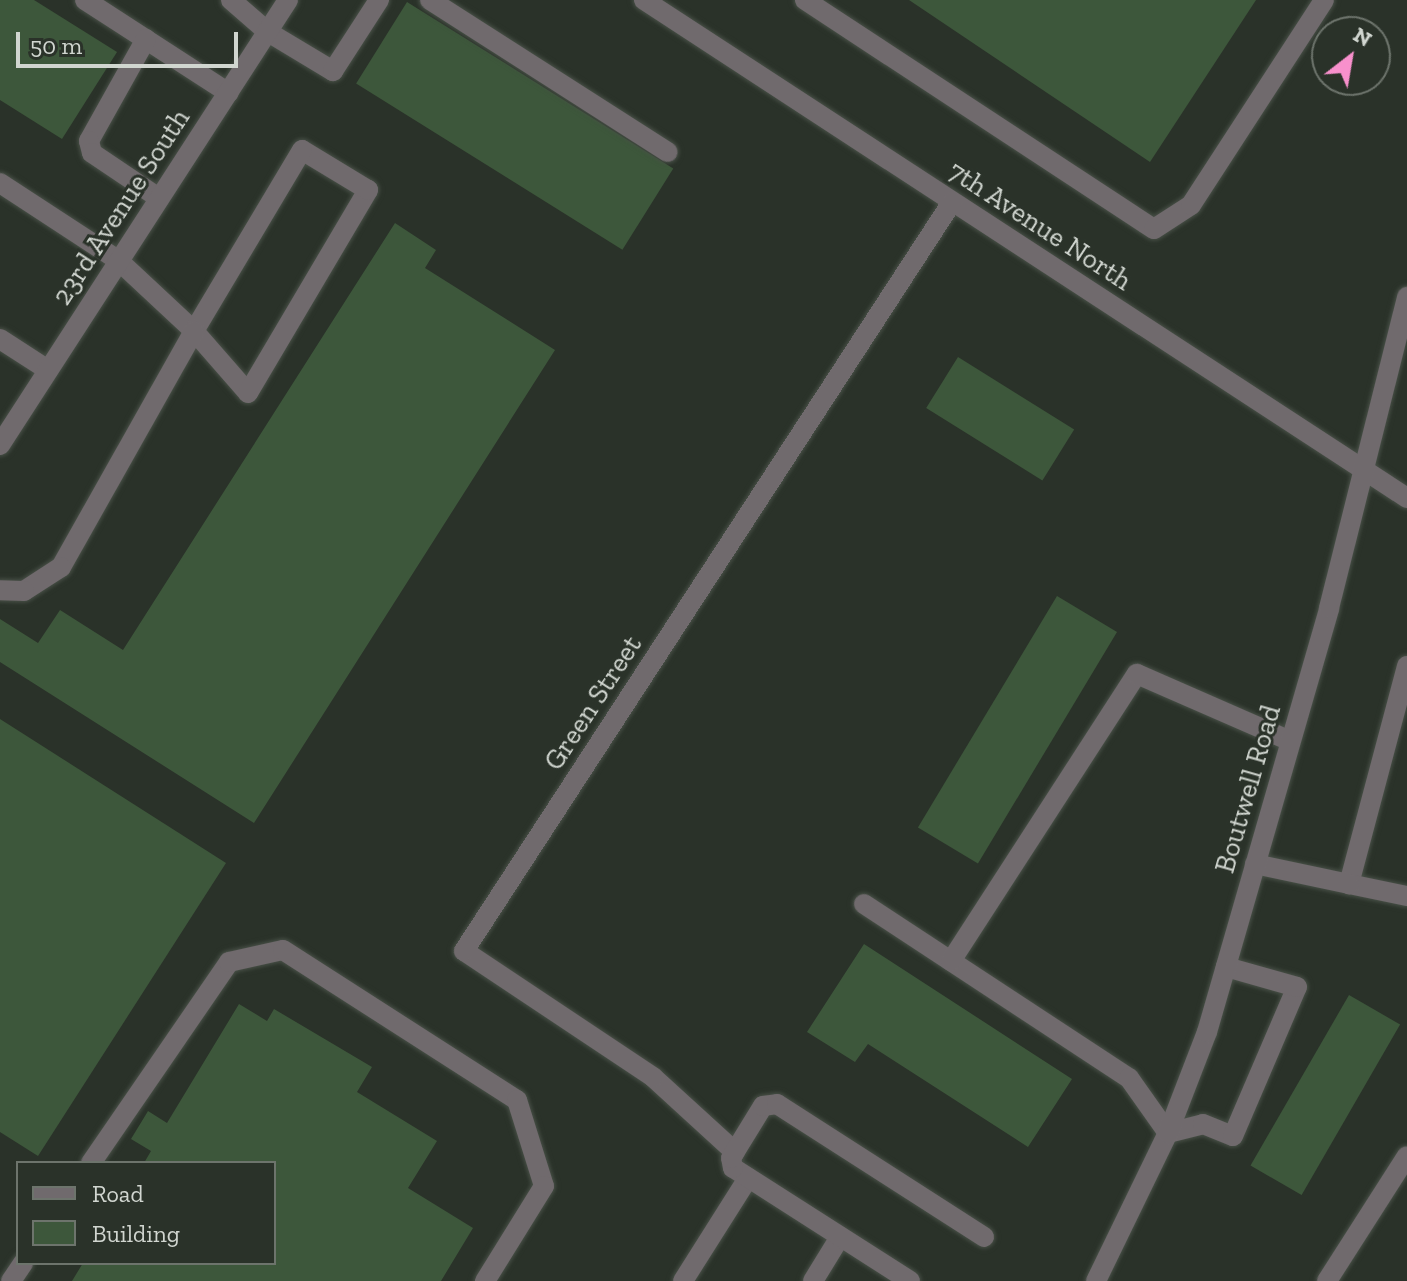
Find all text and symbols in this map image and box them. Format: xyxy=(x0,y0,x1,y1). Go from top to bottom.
scale bar xyxy=(20,16,242,66)
north arrow xyxy=(1311,16,1391,96)
text: N xyxy=(1348,21,1377,53)
text: 50 m xyxy=(30,31,82,60)
street label: 23rd Avenue South xyxy=(45,102,197,312)
street label: 7th Avenue North xyxy=(942,154,1138,298)
street label: Green Street xyxy=(537,629,649,777)
street label: Boutwell Road xyxy=(1208,701,1288,877)
legend xyxy=(16,1161,276,1265)
text: Road xyxy=(92,1179,144,1208)
text: Building xyxy=(92,1219,180,1248)

